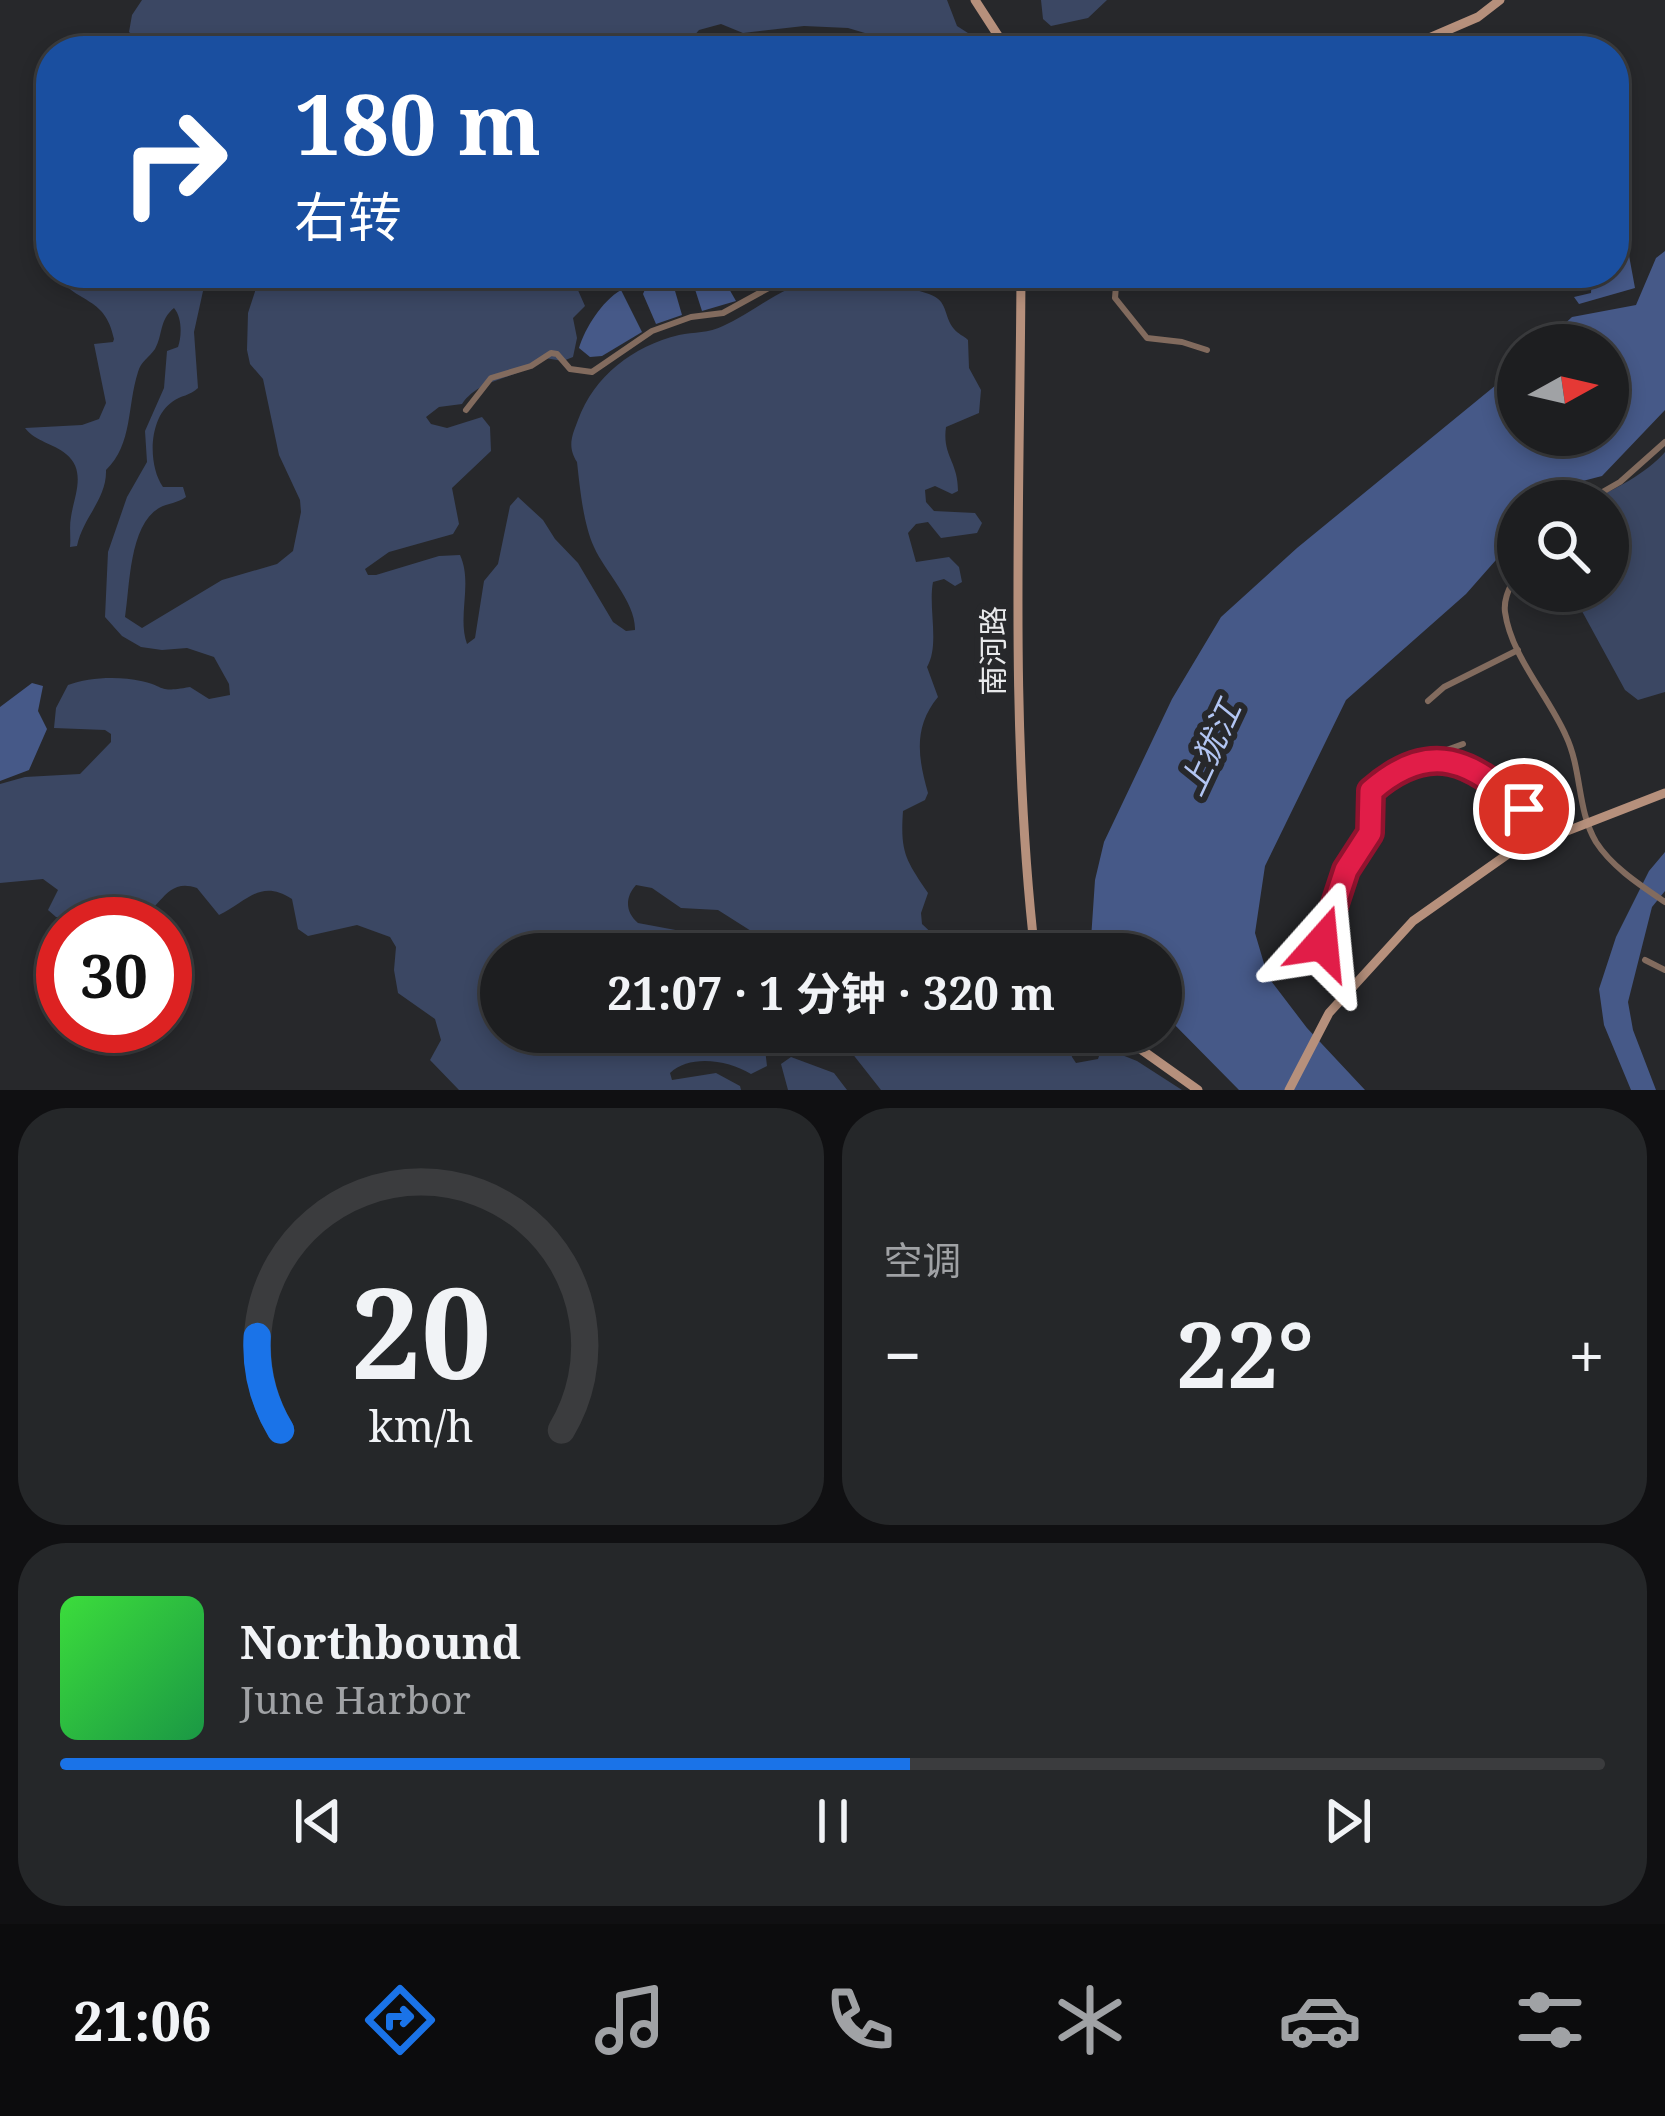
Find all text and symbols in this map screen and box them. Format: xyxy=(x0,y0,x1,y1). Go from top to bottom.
text: 180 m xyxy=(294,65,541,180)
icon: right xyxy=(96,84,252,240)
text: 右转 xyxy=(294,179,402,253)
north arrow xyxy=(1497,324,1629,456)
map controls xyxy=(1497,324,1629,612)
button: search xyxy=(1497,480,1629,612)
street label: 南河路 xyxy=(972,606,1013,696)
water label: 上犹江 xyxy=(1168,691,1252,802)
pin xyxy=(1473,758,1575,860)
icon: arrive xyxy=(1491,776,1557,842)
position arrow xyxy=(1259,880,1385,1006)
speed limit sign: 30 xyxy=(36,897,192,1053)
text: 21:07 · 1 分钟 · 320 m xyxy=(607,962,1055,1023)
text: 空调 xyxy=(884,1233,962,1286)
text: 20 xyxy=(350,1246,491,1416)
text: 22° xyxy=(1176,1292,1314,1414)
text: − xyxy=(884,1309,922,1399)
text: + xyxy=(1568,1309,1605,1399)
text: km/h xyxy=(368,1395,473,1454)
text: Northbound xyxy=(240,1611,521,1672)
text: June Harbor xyxy=(240,1672,471,1725)
icon: previous xyxy=(285,1788,351,1854)
icon: pause xyxy=(800,1788,866,1854)
icon: next xyxy=(1315,1788,1381,1854)
icon: directions xyxy=(358,1978,442,2062)
icon: music xyxy=(588,1978,672,2062)
icon: phone xyxy=(818,1978,902,2062)
icon: climate xyxy=(1048,1978,1132,2062)
icon: car xyxy=(1278,1978,1362,2062)
icon: filters xyxy=(1508,1978,1592,2062)
text: 21:06 xyxy=(73,1983,212,2057)

